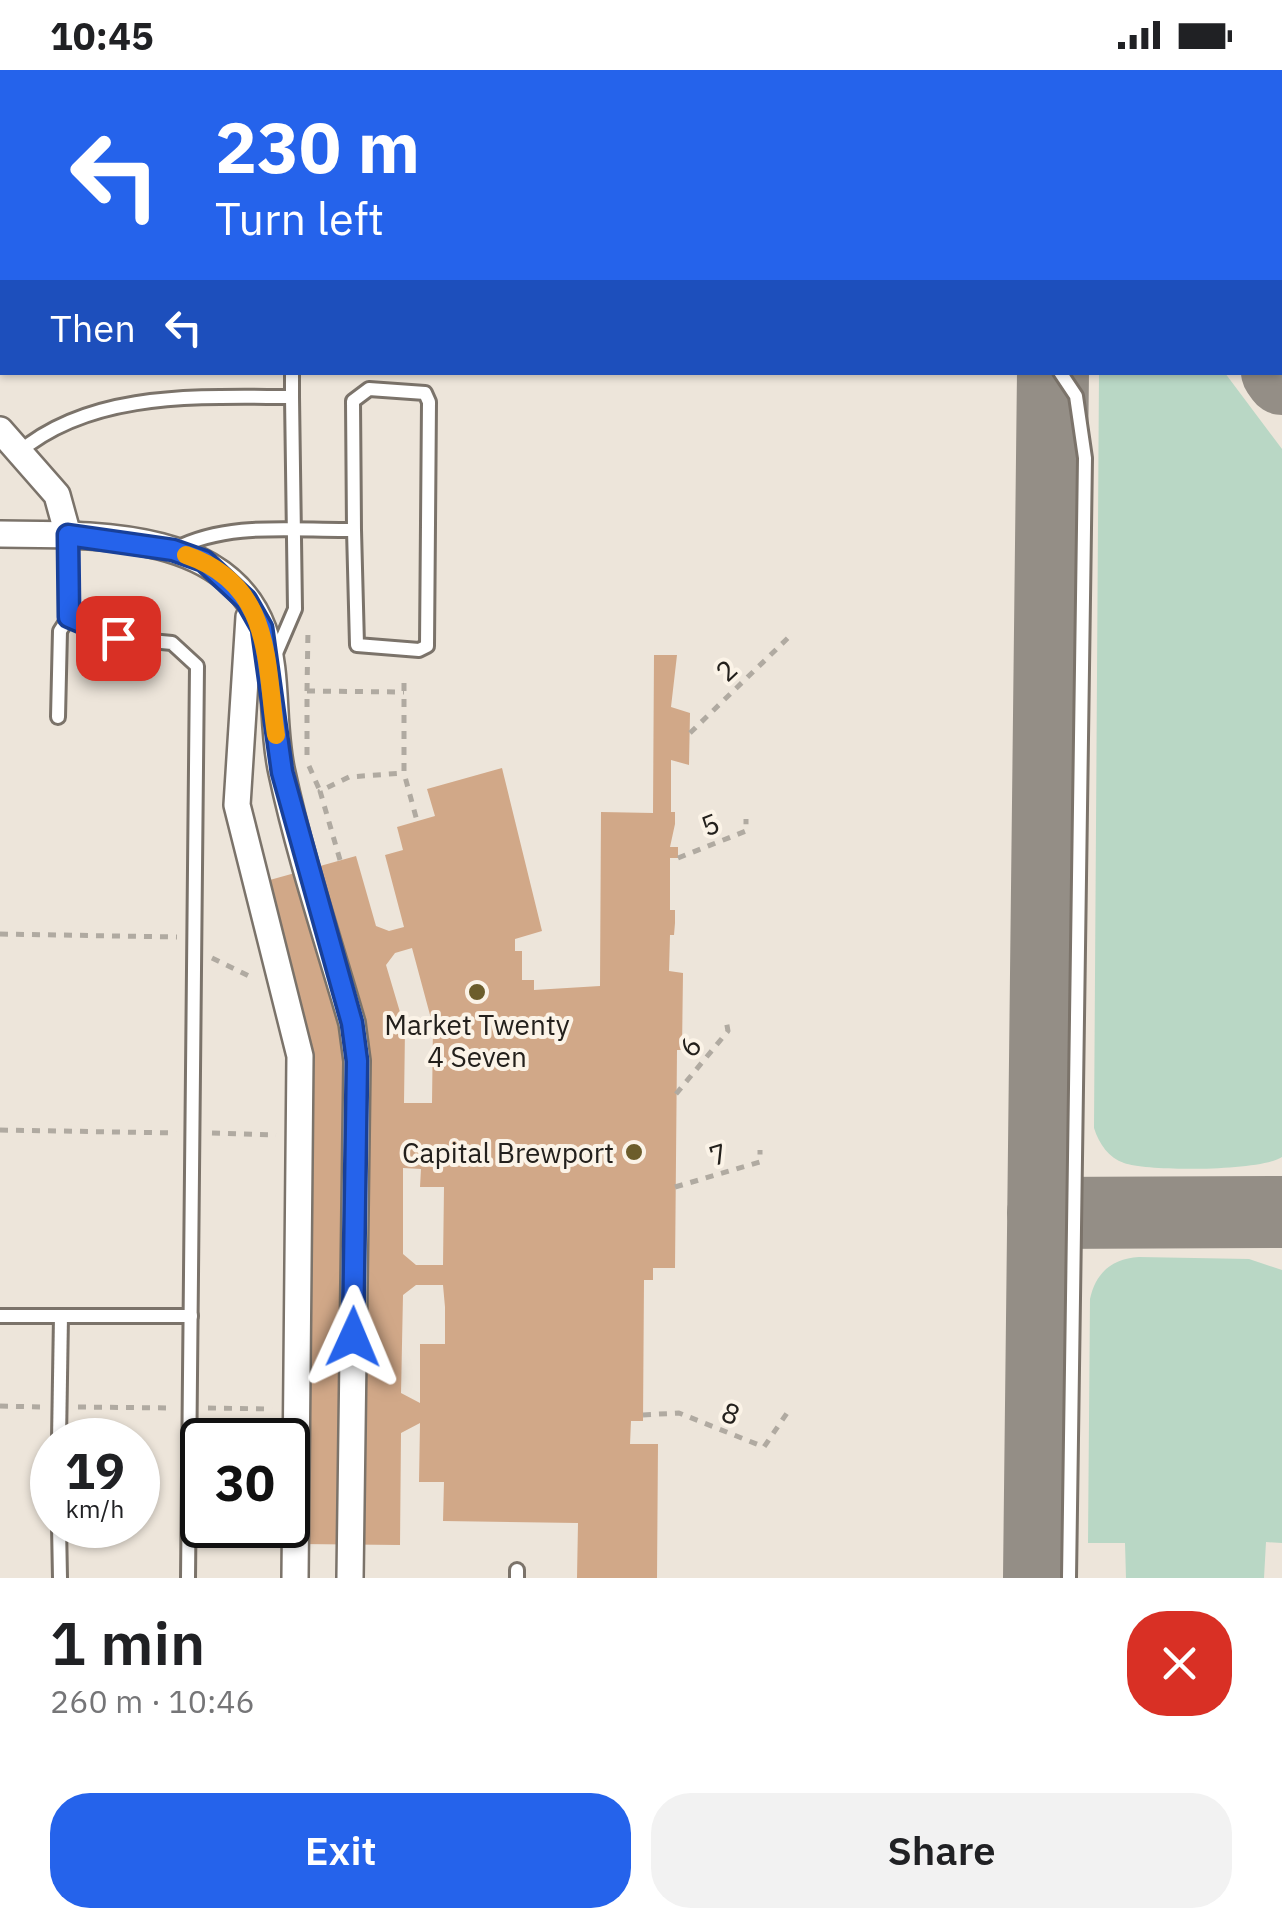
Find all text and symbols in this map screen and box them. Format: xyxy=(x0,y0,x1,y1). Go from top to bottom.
text: 10:45 xyxy=(50,11,154,60)
text: 230 m xyxy=(215,101,420,192)
icon: left xyxy=(50,110,180,240)
text: Turn left xyxy=(215,189,384,247)
icon: left xyxy=(156,300,211,355)
text: Then xyxy=(50,303,136,352)
pin xyxy=(76,596,161,681)
icon: arrive xyxy=(91,611,146,666)
street label: 2 xyxy=(707,651,745,689)
street label: 5 xyxy=(695,804,725,844)
marker: Market Twenty 4 Seven xyxy=(466,981,488,1003)
place label: Market Twenty 4 Seven xyxy=(384,1006,570,1075)
street label: 6 xyxy=(670,1028,710,1064)
place label: Capital Brewport xyxy=(402,1134,614,1171)
street label: 7 xyxy=(705,1134,731,1174)
marker: Capital Brewport xyxy=(623,1141,645,1163)
position arrow xyxy=(301,1285,405,1389)
street label: 8 xyxy=(716,1393,746,1433)
speed limit sign: 30 xyxy=(180,1418,310,1548)
text: 19 xyxy=(65,1438,125,1503)
text: km/h xyxy=(66,1492,124,1525)
text: 1 min xyxy=(50,1603,205,1682)
button: close xyxy=(1127,1611,1232,1716)
text: 260 m · 10:46 xyxy=(50,1680,255,1722)
button: Exit xyxy=(50,1793,631,1908)
button: Share xyxy=(651,1793,1232,1908)

